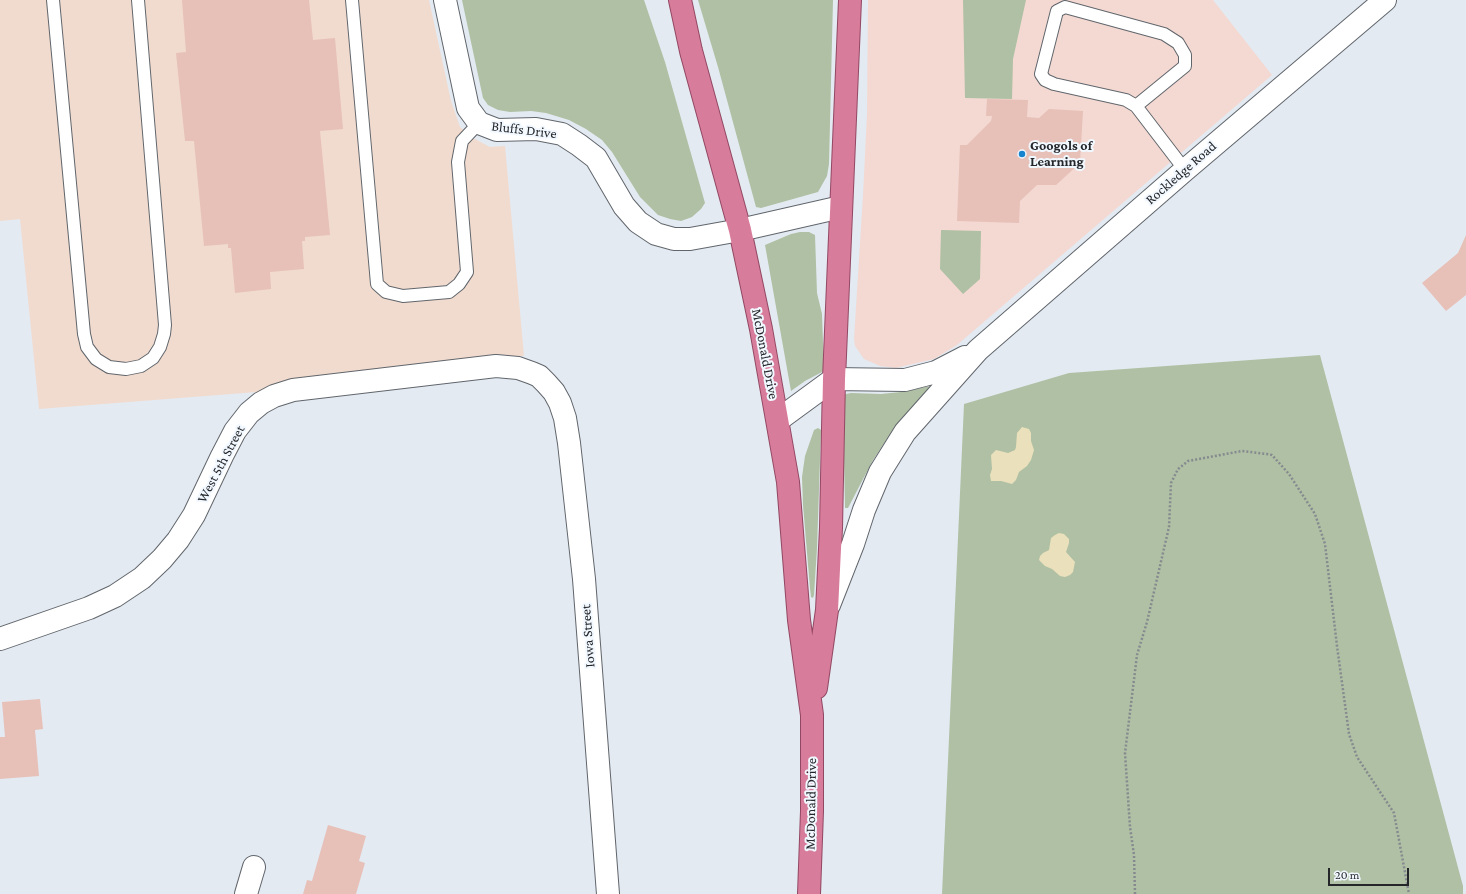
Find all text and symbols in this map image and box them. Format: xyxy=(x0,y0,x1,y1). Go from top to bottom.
street label: Bluffs Drive xyxy=(490,118,558,142)
place label: Googols of Learning xyxy=(1030,138,1092,170)
street label: Rockledge Road xyxy=(1142,138,1220,208)
marker: Googols of Learning xyxy=(1017,149,1027,159)
street label: McDonald Drive xyxy=(748,307,782,401)
street label: West 5th Street xyxy=(194,422,248,506)
street label: Iowa Street xyxy=(577,604,599,668)
street label: McDonald Drive xyxy=(802,758,820,850)
scale bar xyxy=(1330,860,1411,886)
text: 20 m xyxy=(1335,868,1359,882)

